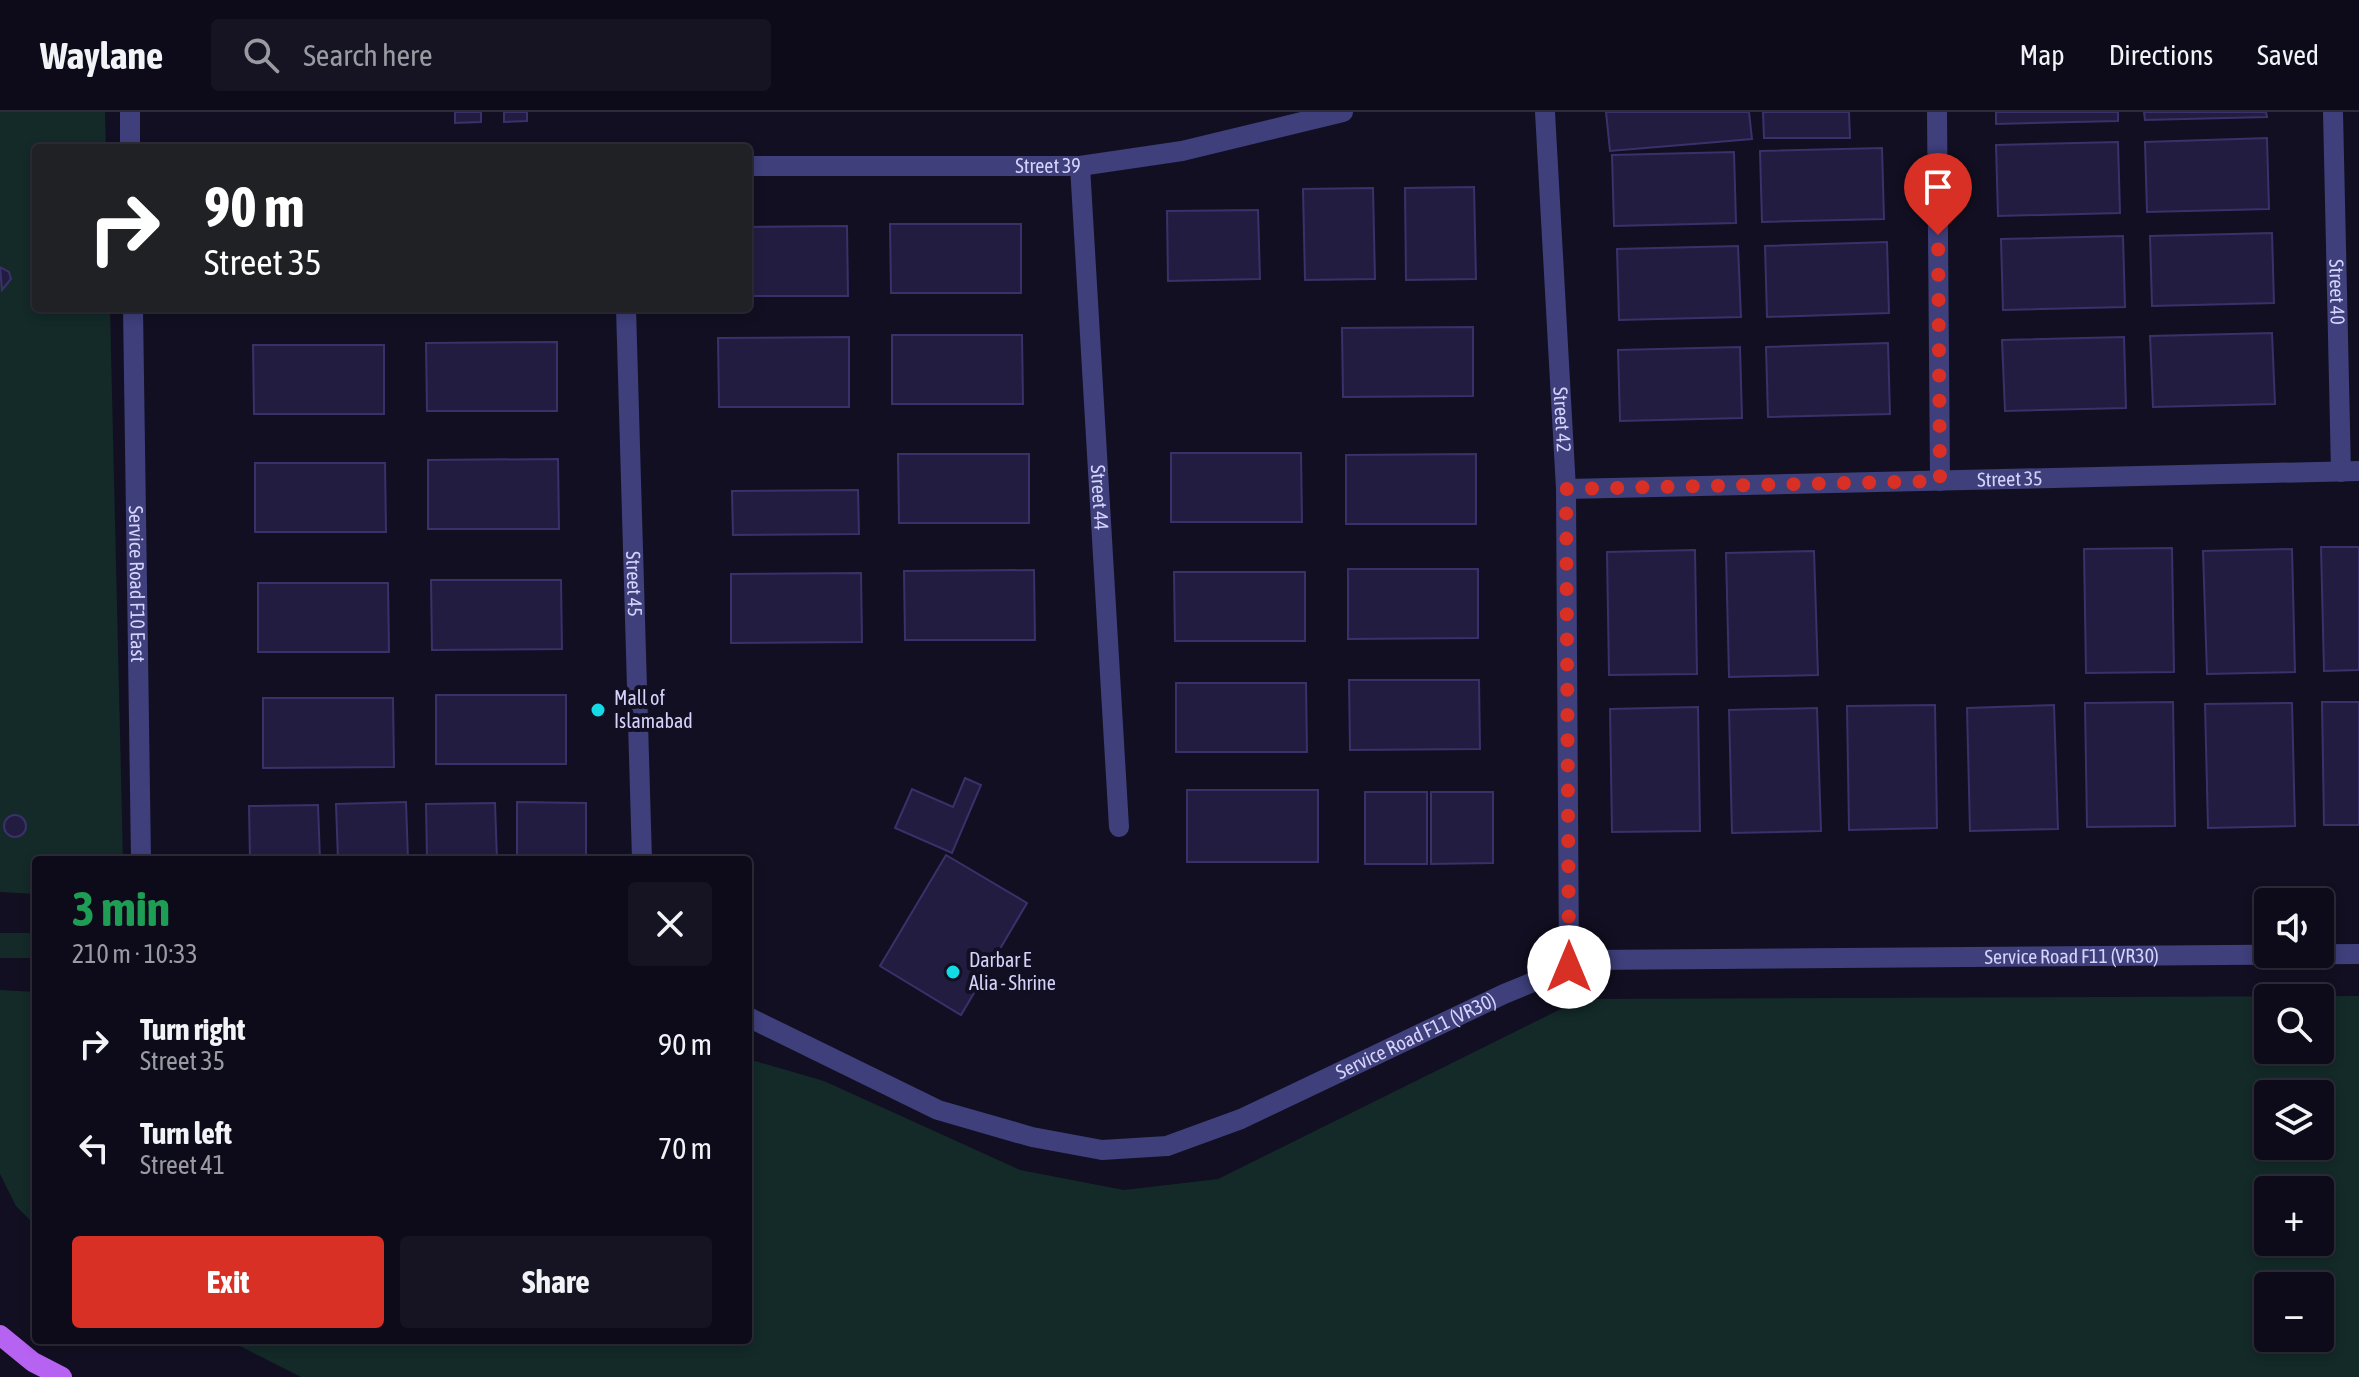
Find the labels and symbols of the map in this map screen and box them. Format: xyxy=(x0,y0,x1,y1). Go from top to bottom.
pin xyxy=(1904,153,1972,235)
street label: Street 39 xyxy=(1015,154,1081,177)
street label: Street 40 xyxy=(2325,259,2350,325)
street label: Street 42 xyxy=(1549,386,1576,453)
street label: Street 44 xyxy=(1087,464,1113,531)
street label: Street 35 xyxy=(1977,466,2043,491)
street label: Service Road F10 East xyxy=(125,505,150,663)
street label: Street 45 xyxy=(622,551,647,617)
place label: Mall of Islamabad xyxy=(614,686,693,732)
marker: Mall of Islamabad xyxy=(589,701,607,719)
position arrow xyxy=(1527,925,1611,1009)
street label: Service Road F11 (VR30) xyxy=(1984,944,2159,968)
place label: Darbar E Alia - Shrine xyxy=(969,948,1056,994)
marker: Darbar E Alia - Shrine xyxy=(944,963,962,981)
street label: Service Road F11 (VR30) xyxy=(1332,988,1499,1083)

